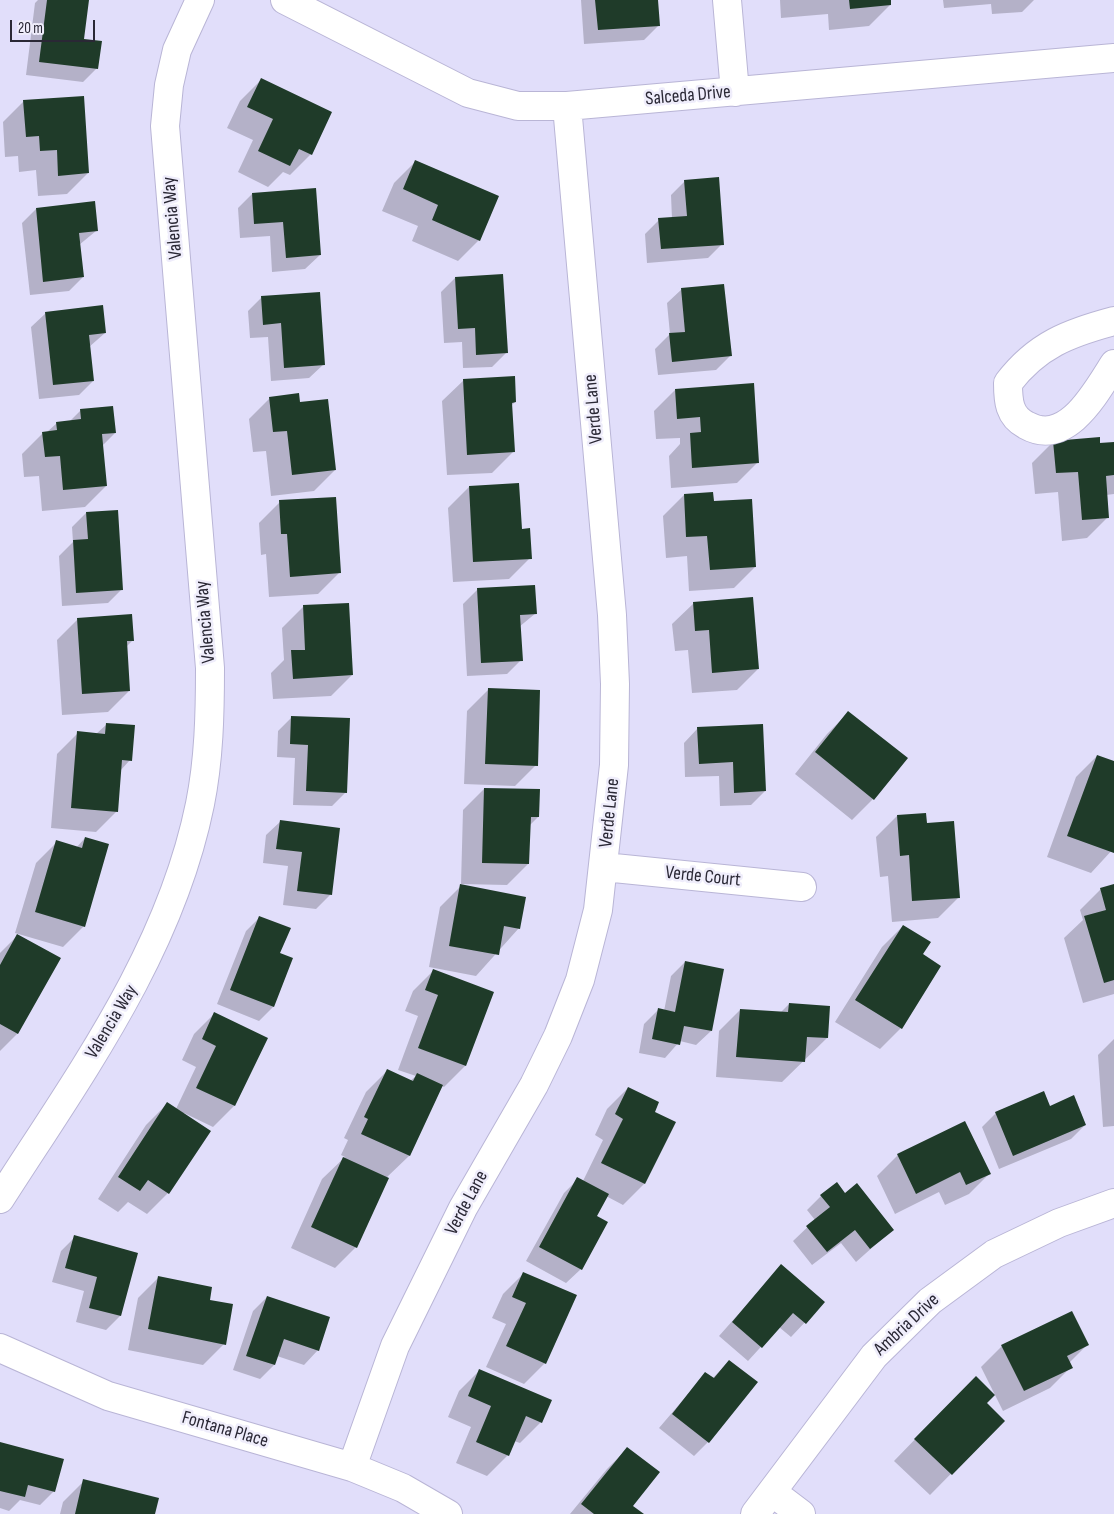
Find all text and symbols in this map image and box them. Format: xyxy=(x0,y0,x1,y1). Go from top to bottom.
scale bar xyxy=(12,10,98,42)
text: 20 m xyxy=(18,19,43,38)
street label: Salceda Drive xyxy=(644,81,732,111)
street label: Valencia Way xyxy=(158,176,188,260)
street label: Verde Lane xyxy=(580,373,608,445)
street label: Valencia Way xyxy=(191,580,221,664)
street label: Verde Lane xyxy=(595,777,625,849)
street label: Verde Court xyxy=(664,862,742,892)
street label: Valencia Way xyxy=(81,981,143,1063)
street label: Verde Lane xyxy=(441,1167,493,1239)
street label: Ambria Drive xyxy=(870,1289,944,1361)
street label: Fontana Place xyxy=(179,1407,271,1453)

